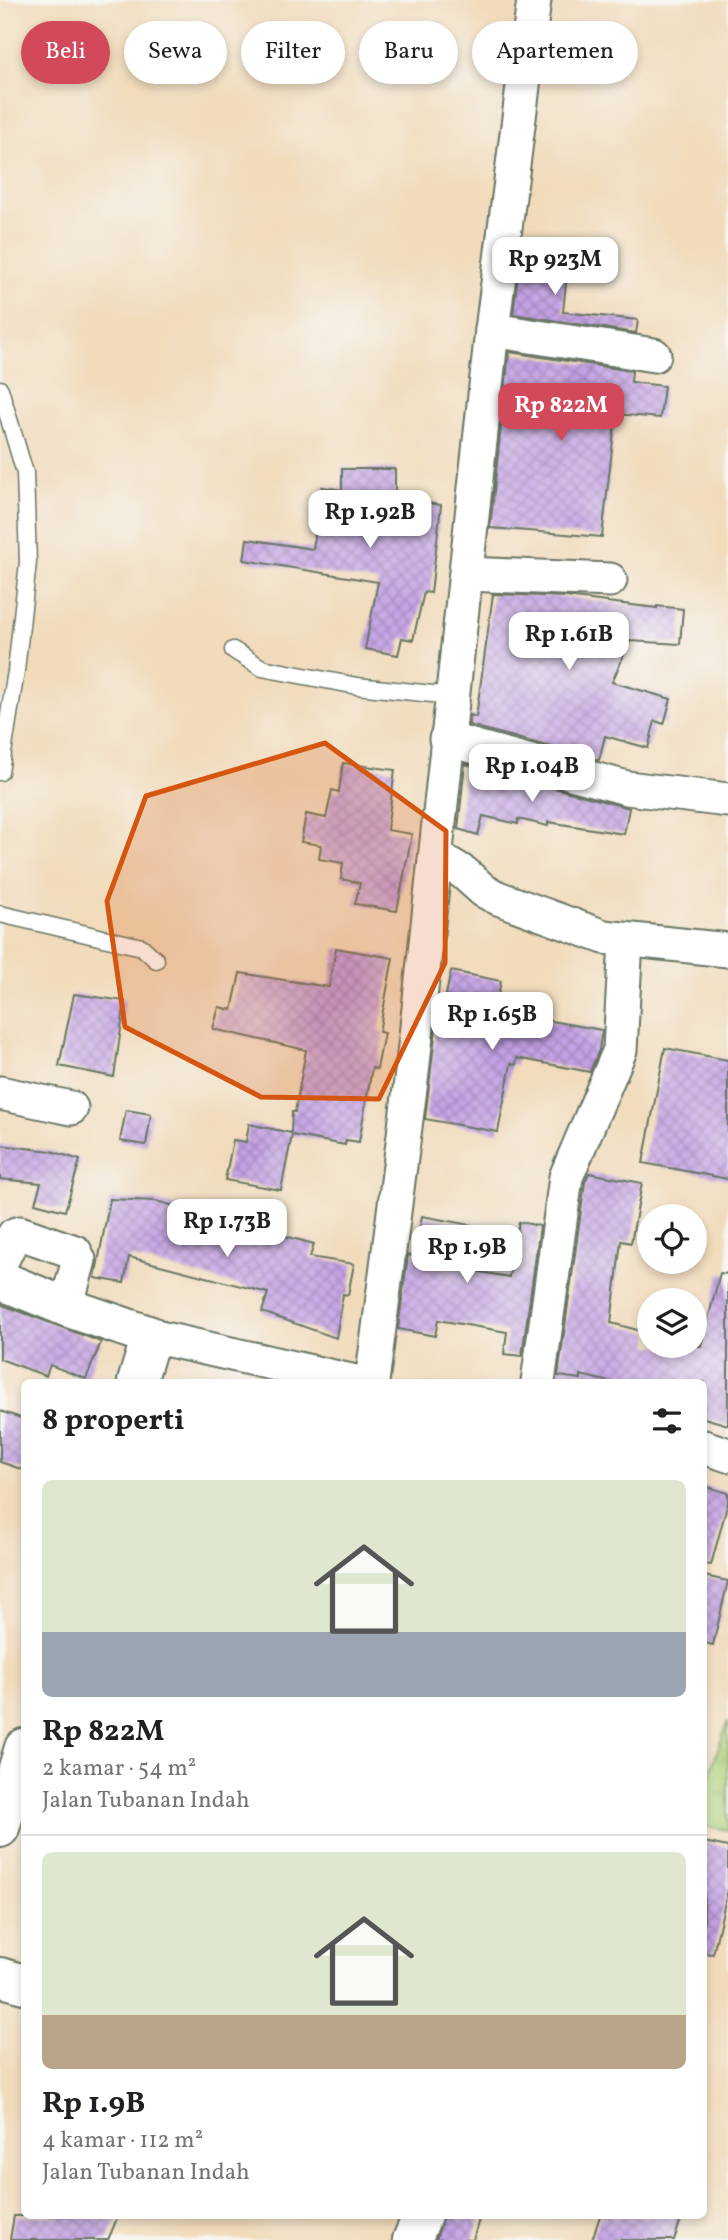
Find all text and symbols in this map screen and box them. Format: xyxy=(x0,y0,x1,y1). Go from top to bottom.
chip: Beli xyxy=(21,21,110,84)
chip: Sewa xyxy=(124,21,227,84)
chip: Filter xyxy=(241,21,345,84)
chip: Baru xyxy=(359,21,458,84)
chip: Apartemen xyxy=(472,21,638,84)
pin: Rp 923M xyxy=(490,238,620,297)
text: Rp 923M xyxy=(508,244,602,276)
pin: Rp 822M xyxy=(496,384,626,443)
text: Rp 822M xyxy=(514,390,608,422)
pin: Rp 1.92B xyxy=(298,490,442,550)
text: Rp 1.92B xyxy=(324,497,416,529)
pin: Rp 1.61B xyxy=(497,612,641,672)
text: Rp 1.61B xyxy=(525,619,613,651)
pin: Rp 1.04B xyxy=(460,744,604,804)
text: Rp 1.04B xyxy=(485,751,579,783)
pin: Rp 1.65B xyxy=(420,992,564,1052)
text: Rp 1.65B xyxy=(447,999,537,1031)
pin: Rp 1.73B xyxy=(155,1200,299,1259)
map controls xyxy=(637,1204,707,1358)
button: locate xyxy=(637,1204,707,1274)
text: Rp 1.73B xyxy=(183,1206,271,1238)
pin: Rp 1.9B xyxy=(402,1226,532,1285)
text: Rp 1.9B xyxy=(427,1232,507,1264)
button: layers xyxy=(637,1288,707,1358)
text: 8 properti xyxy=(42,1400,185,1442)
icon: filters xyxy=(648,1402,686,1440)
icon: home xyxy=(301,1526,427,1652)
text: Rp 822M xyxy=(42,1711,164,1753)
text: 2 kamar · 54 m² xyxy=(42,1753,196,1785)
text: Jalan Tubanan Indah xyxy=(42,1785,250,1817)
icon: home xyxy=(301,1898,427,2024)
text: Rp 1.9B xyxy=(42,2083,145,2125)
text: 4 kamar · 112 m² xyxy=(42,2125,203,2157)
text: Jalan Tubanan Indah xyxy=(42,2157,250,2189)

